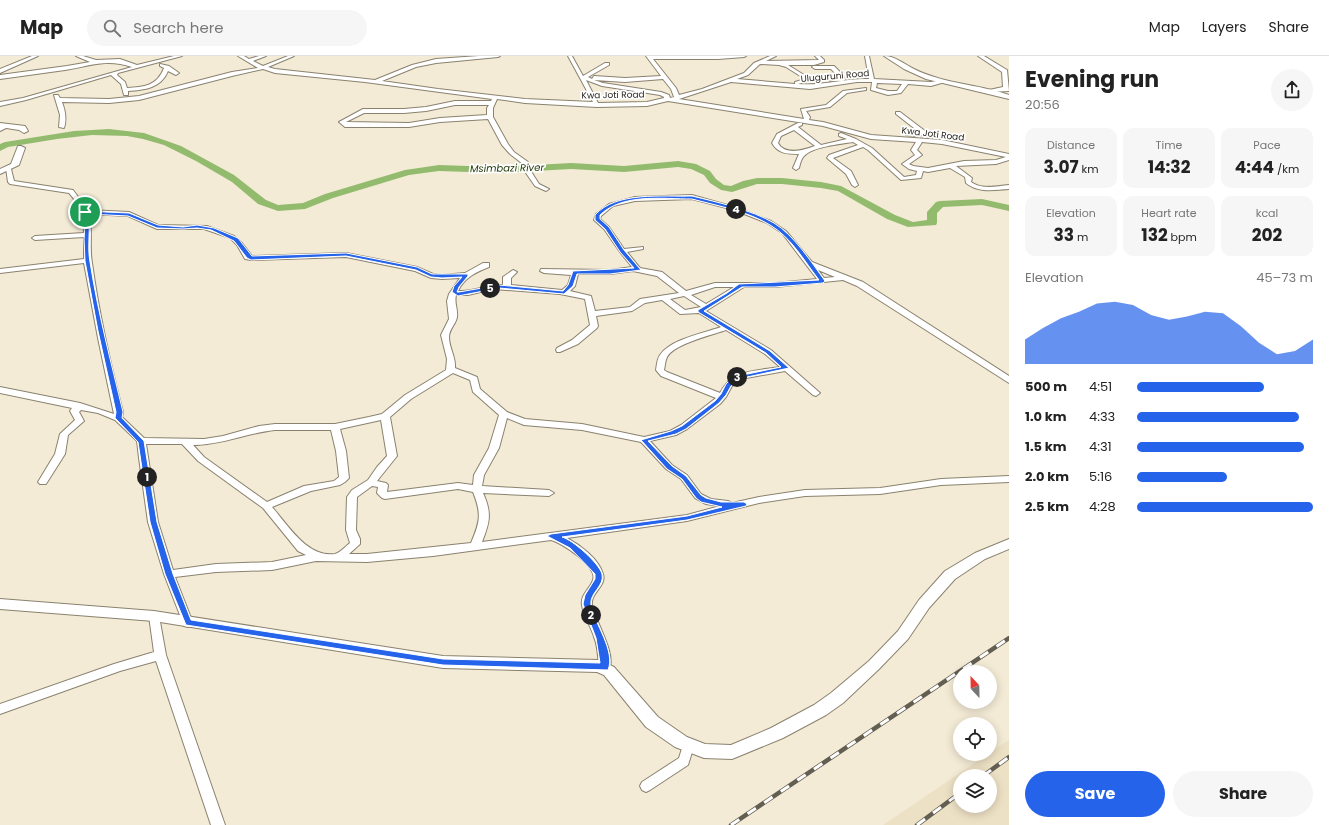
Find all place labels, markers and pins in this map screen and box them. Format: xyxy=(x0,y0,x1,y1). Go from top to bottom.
pin xyxy=(68,195,102,229)
pin: 4 xyxy=(726,199,746,219)
pin: 5 xyxy=(480,278,500,298)
pin: 3 xyxy=(727,367,747,387)
pin: 1 xyxy=(137,467,157,487)
pin: 2 xyxy=(581,605,601,625)

